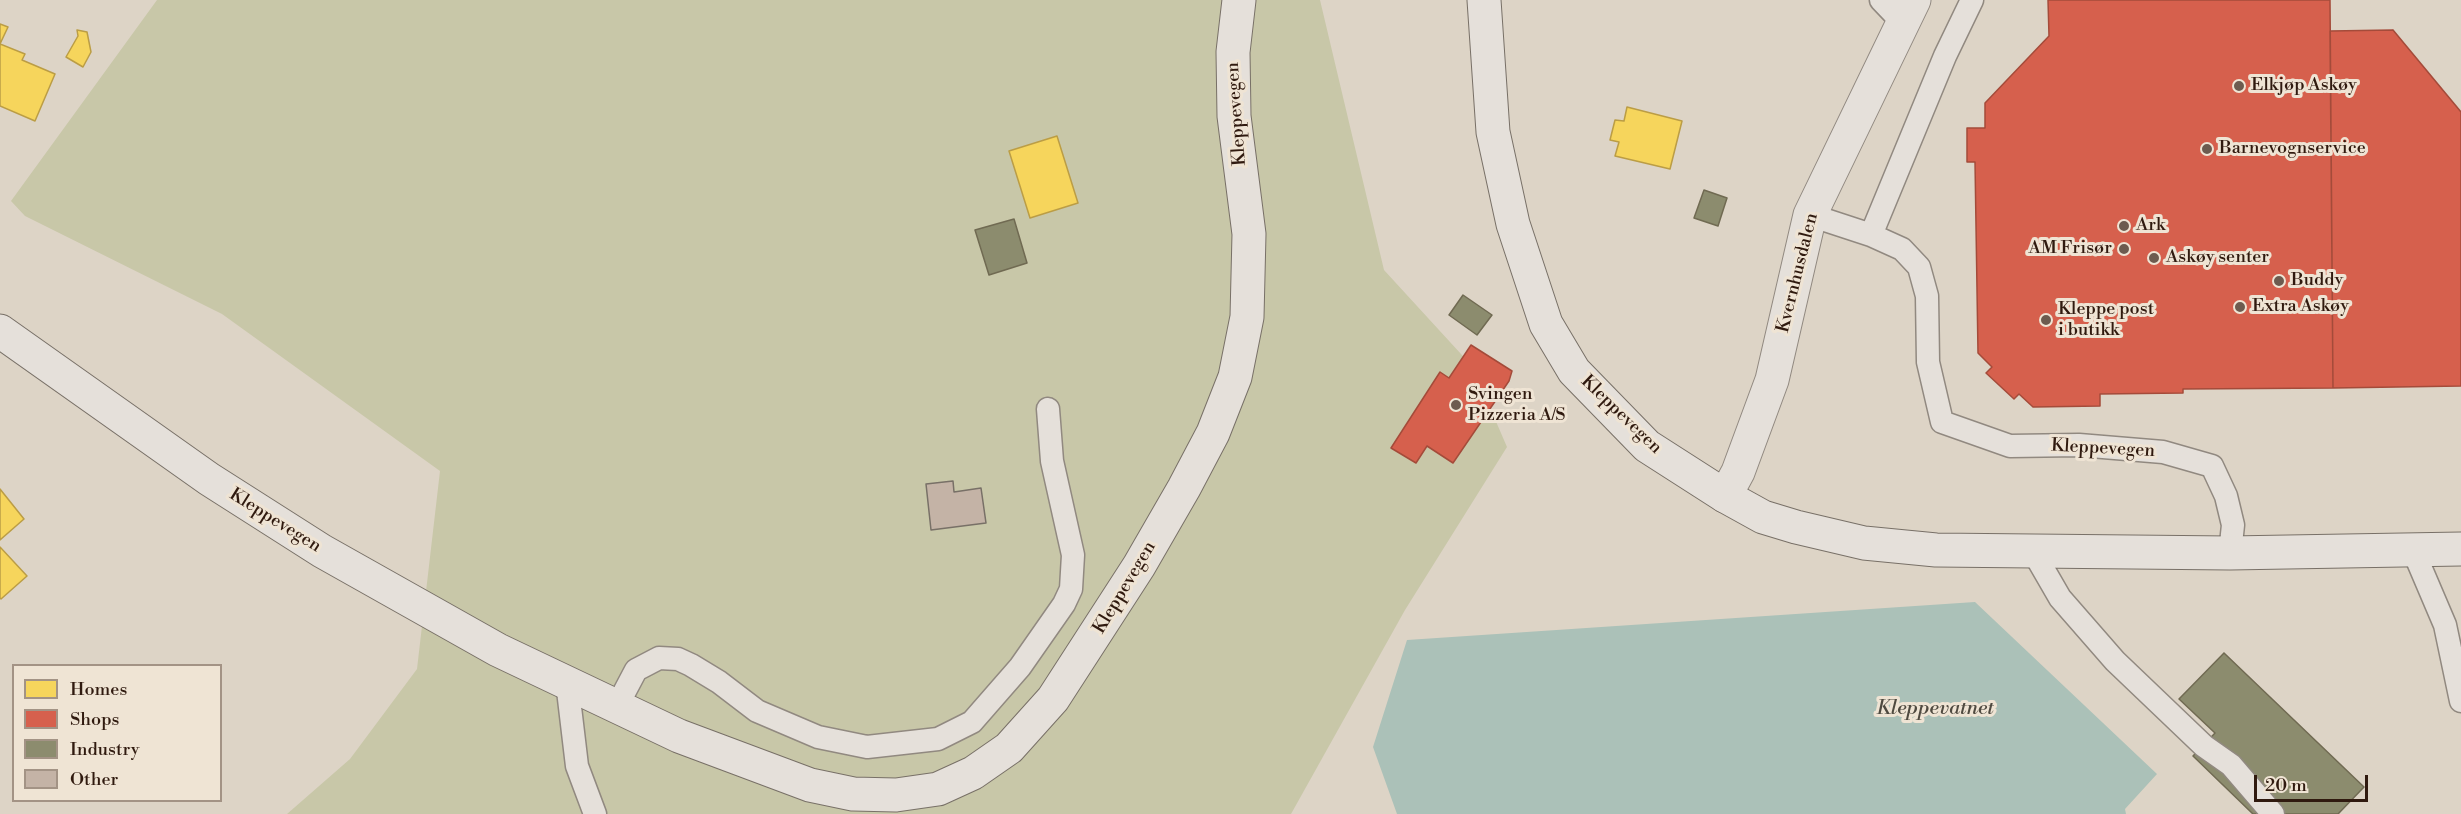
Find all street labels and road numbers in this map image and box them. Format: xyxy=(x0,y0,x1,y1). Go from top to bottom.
street label: Kleppevegen xyxy=(1223,61,1251,167)
street label: Kvernhusdalen xyxy=(1773,211,1823,335)
street label: Kleppevegen xyxy=(1576,371,1666,459)
street label: Kleppevegen xyxy=(2050,435,2156,463)
street label: Kleppevegen xyxy=(225,484,325,558)
street label: Kleppevegen xyxy=(1089,538,1161,638)

